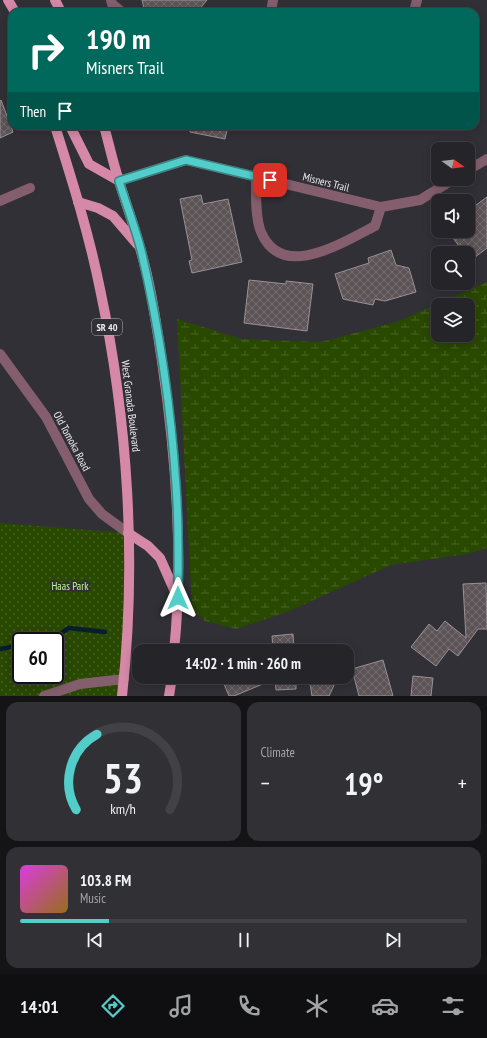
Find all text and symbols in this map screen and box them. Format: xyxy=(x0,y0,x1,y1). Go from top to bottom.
text: 190 m xyxy=(86,20,150,57)
icon: right xyxy=(20,24,72,76)
text: Misners Trail xyxy=(86,56,164,79)
icon: arrive xyxy=(54,100,76,122)
text: Then xyxy=(20,102,46,121)
north arrow xyxy=(431,142,475,186)
map controls xyxy=(431,142,475,342)
pin xyxy=(253,163,287,197)
icon: arrive xyxy=(259,169,281,191)
street label: Misners Trail xyxy=(301,169,351,195)
button: sound xyxy=(431,194,475,238)
button: search xyxy=(431,246,475,290)
button: layers xyxy=(431,298,475,342)
road number: SR 40 xyxy=(92,319,122,335)
street label: West Granada Boulevard xyxy=(118,359,144,453)
street label: Old Tomoka Road xyxy=(50,409,94,473)
position arrow xyxy=(157,577,199,619)
park label: Haas Park xyxy=(51,579,89,593)
speed limit sign: 60 xyxy=(12,632,64,684)
text: 14:02 · 1 min · 260 m xyxy=(185,654,301,673)
text: Climate xyxy=(261,744,295,761)
text: 53 xyxy=(103,750,143,803)
text: 19° xyxy=(344,764,384,803)
text: − xyxy=(261,769,270,797)
text: + xyxy=(458,769,467,797)
text: km/h xyxy=(111,798,136,817)
text: 103.8 FM xyxy=(80,871,131,890)
text: Music xyxy=(80,890,106,907)
icon: previous xyxy=(84,929,106,951)
icon: pause xyxy=(233,929,255,951)
icon: next xyxy=(382,929,404,951)
icon: directions xyxy=(99,992,127,1020)
icon: music xyxy=(167,992,195,1020)
icon: phone xyxy=(235,992,263,1020)
icon: climate xyxy=(303,992,331,1020)
icon: car xyxy=(371,992,399,1020)
icon: filters xyxy=(439,992,467,1020)
text: 14:01 xyxy=(20,995,59,1018)

